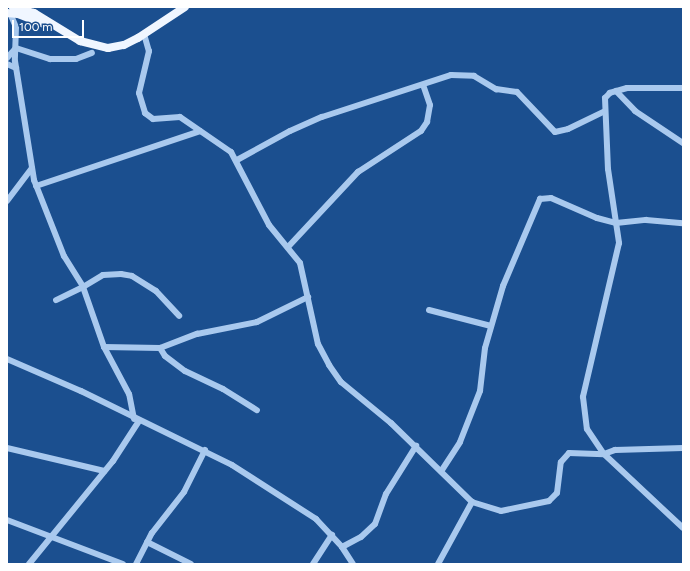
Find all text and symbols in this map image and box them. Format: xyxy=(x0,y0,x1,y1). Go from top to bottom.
scale bar xyxy=(14,12,86,38)
text: 100 m xyxy=(19,20,53,34)

